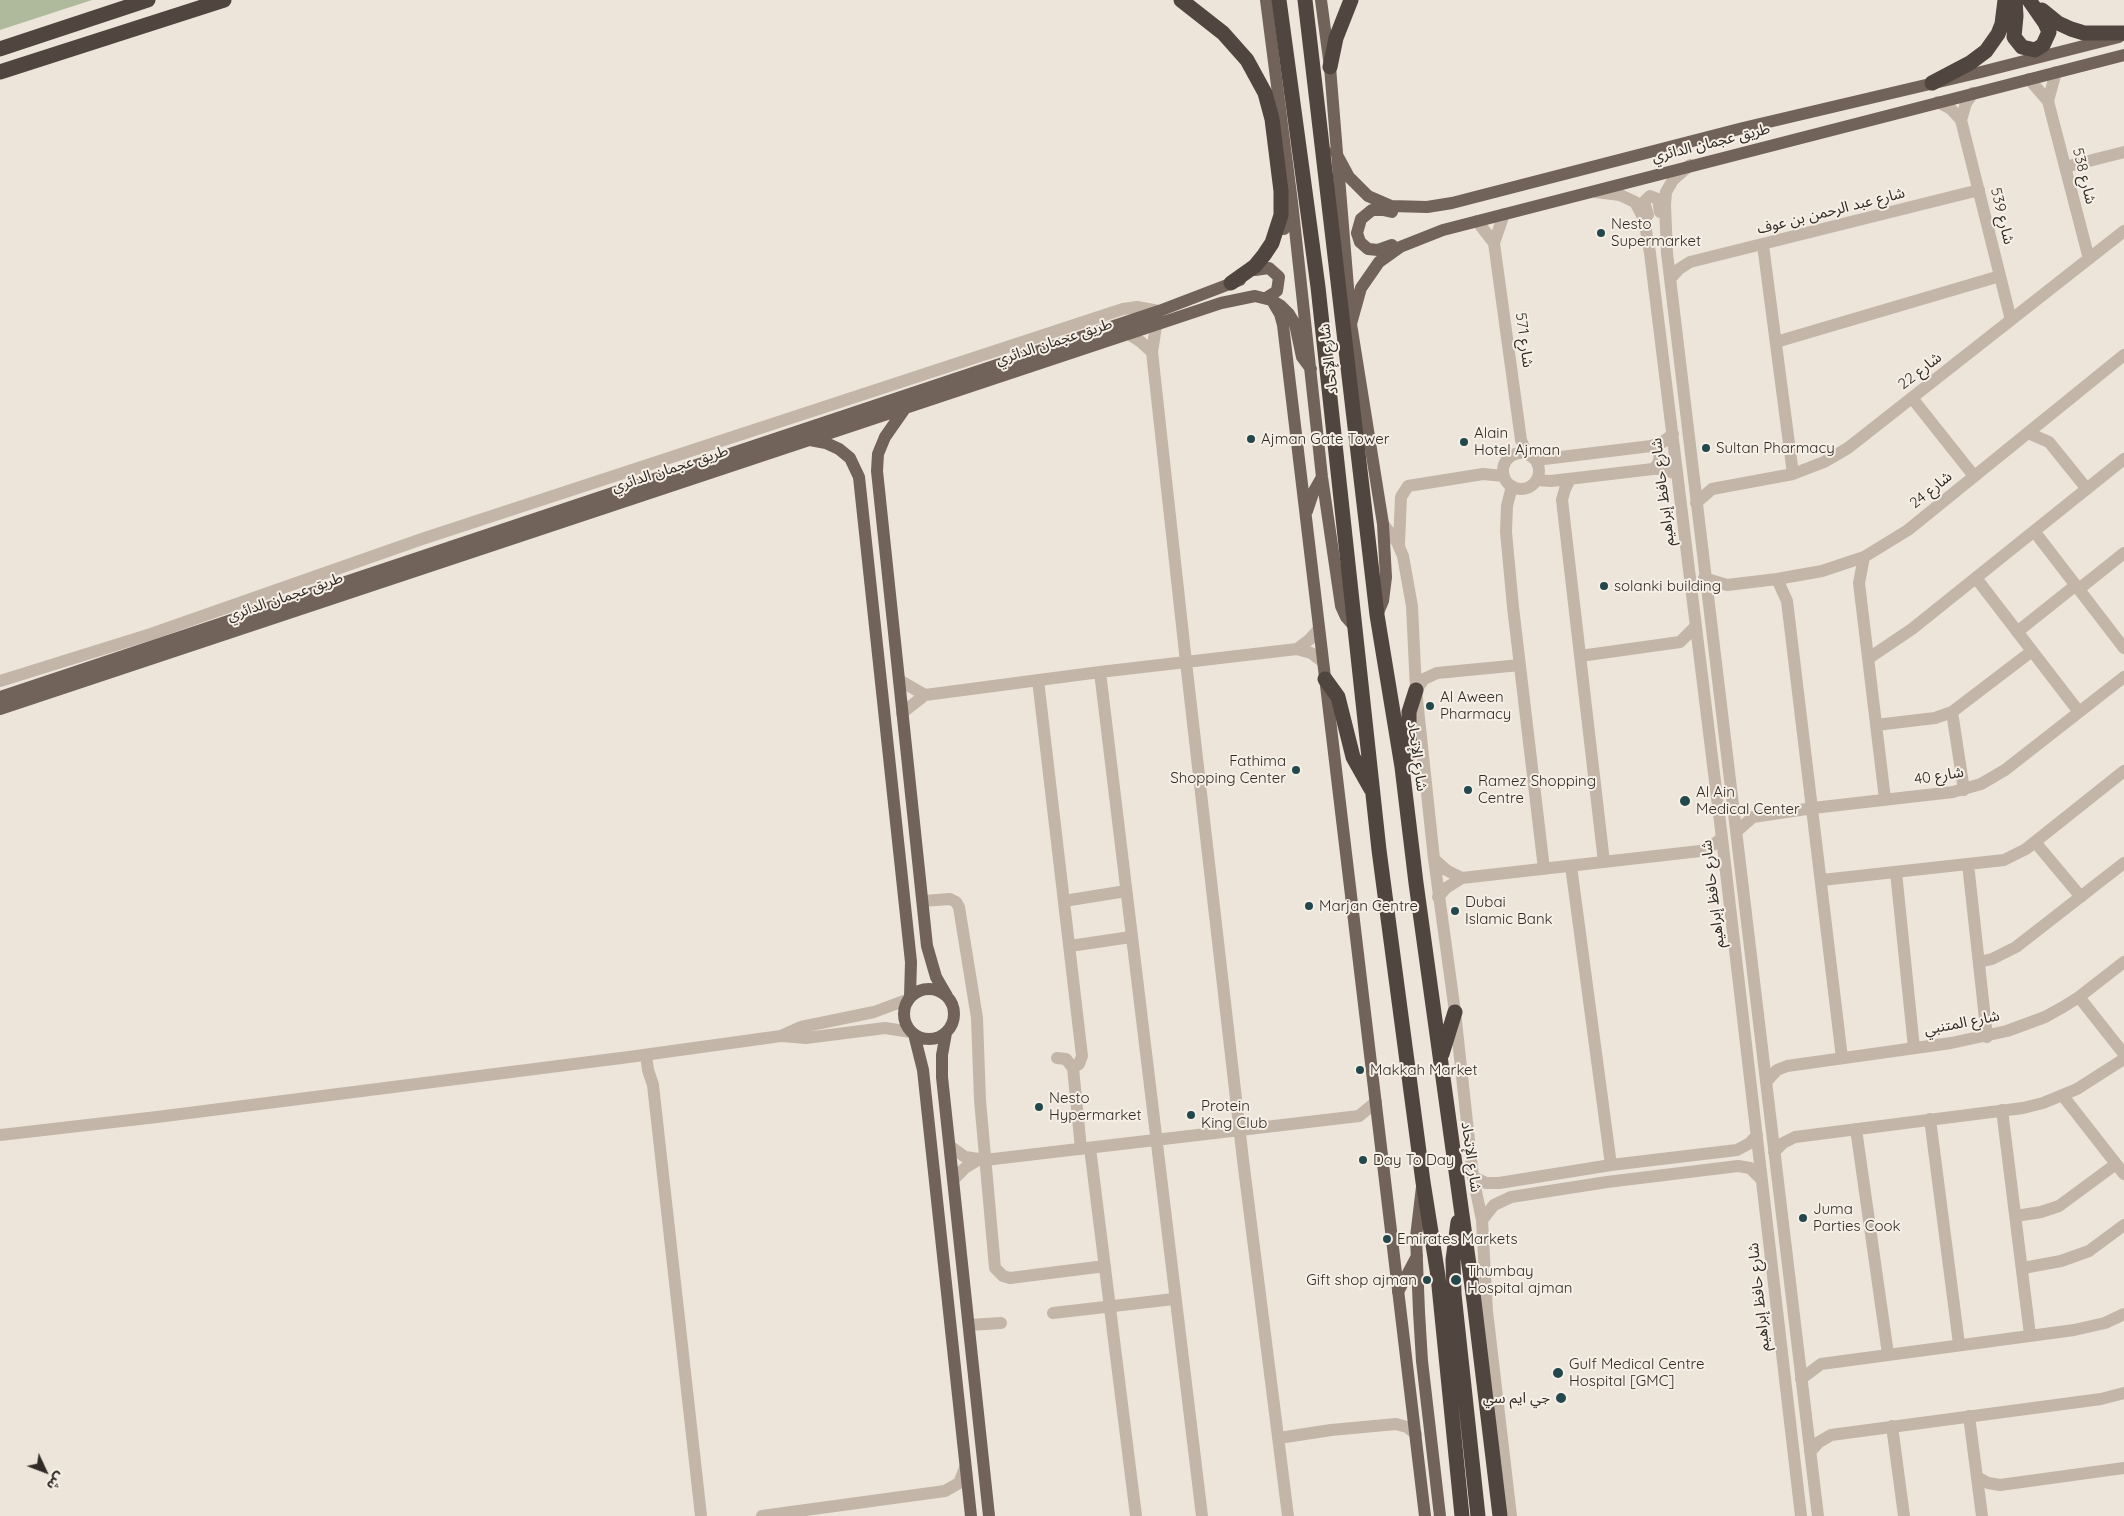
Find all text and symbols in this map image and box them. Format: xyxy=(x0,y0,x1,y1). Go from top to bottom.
street label: طريق عجمان الدائري xyxy=(1650,120,1772,166)
street label: شارع 538 xyxy=(2068,146,2100,206)
street label: شارع عبد الرحمن بن عوف xyxy=(1755,184,1907,238)
street label: شارع 539 xyxy=(1986,186,2018,246)
place label: Nesto Supermarket xyxy=(1611,215,1701,250)
marker: Nesto Supermarket xyxy=(1595,227,1607,239)
street label: شارع 571 xyxy=(1511,311,1537,369)
street label: طريق عجمان الدائري xyxy=(994,315,1114,369)
street label: شارع الإتحاد xyxy=(1316,323,1342,395)
street label: شارع 22 xyxy=(1895,349,1945,393)
place label: Alain Hotel Ajman xyxy=(1474,424,1560,459)
place label: Ajman Gate Tower xyxy=(1261,430,1389,448)
marker: Ajman Gate Tower xyxy=(1245,433,1257,445)
marker: Alain Hotel Ajman xyxy=(1458,436,1470,448)
street label: شارع حافظ إبراهيم xyxy=(1647,437,1679,547)
place label: Sultan Pharmacy xyxy=(1716,439,1835,457)
street label: طريق عجمان الدائري xyxy=(610,442,730,496)
marker: Sultan Pharmacy xyxy=(1700,442,1712,454)
street label: شارع 24 xyxy=(1906,467,1956,513)
street label: طريق عجمان الدائري xyxy=(225,569,345,625)
place label: solanki building xyxy=(1614,577,1721,595)
marker: solanki building xyxy=(1598,580,1610,592)
place label: Al Aween Pharmacy xyxy=(1440,688,1511,723)
marker: Al Aween Pharmacy xyxy=(1424,700,1436,712)
street label: شارع الإتحاد xyxy=(1403,719,1431,793)
place label: Fathima Shopping Center xyxy=(1170,752,1286,787)
street label: شارع 40 xyxy=(1913,763,1965,789)
marker: Fathima Shopping Center xyxy=(1290,764,1302,776)
place label: Ramez Shopping Centre xyxy=(1478,772,1596,807)
place label: Al Ain Medical Center xyxy=(1696,783,1800,818)
marker: Ramez Shopping Centre xyxy=(1462,784,1474,796)
marker: Al Ain Medical Center xyxy=(1678,794,1692,808)
street label: شارع حافظ إبراهيم xyxy=(1697,839,1729,949)
place label: Dubai Islamic Bank xyxy=(1465,893,1553,928)
place label: Marjan Centre xyxy=(1319,897,1418,915)
marker: Marjan Centre xyxy=(1303,900,1315,912)
marker: Dubai Islamic Bank xyxy=(1449,905,1461,917)
street label: شارع المتنبي xyxy=(1923,1007,2001,1039)
place label: Makkah Market xyxy=(1370,1061,1478,1079)
marker: Makkah Market xyxy=(1354,1064,1366,1076)
place label: Nesto Hypermarket xyxy=(1049,1089,1141,1124)
place label: Protein King Club xyxy=(1201,1097,1267,1132)
marker: Nesto Hypermarket xyxy=(1033,1101,1045,1113)
marker: Protein King Club xyxy=(1185,1109,1197,1121)
street label: شارع الإتحاد xyxy=(1457,1120,1485,1194)
place label: Day To Day xyxy=(1373,1151,1454,1169)
marker: Day To Day xyxy=(1357,1154,1369,1166)
place label: Juma Parties Cook xyxy=(1813,1200,1901,1235)
marker: Juma Parties Cook xyxy=(1797,1212,1809,1224)
place label: Emirates Markets xyxy=(1397,1230,1518,1248)
marker: Emirates Markets xyxy=(1381,1233,1393,1245)
street label: شارع حافظ إبراهيم xyxy=(1744,1242,1774,1352)
place label: Thumbay Hospital ajman xyxy=(1467,1262,1572,1297)
place label: Gift shop ajman xyxy=(1306,1271,1417,1289)
marker: Thumbay Hospital ajman xyxy=(1449,1273,1463,1287)
marker: Gift shop ajman xyxy=(1421,1274,1433,1286)
place label: Gulf Medical Centre Hospital [GMC] xyxy=(1569,1355,1704,1390)
marker: Gulf Medical Centre Hospital [GMC] xyxy=(1551,1366,1565,1380)
place label: جي ايم سي xyxy=(1483,1389,1550,1407)
marker: جي ايم سي xyxy=(1554,1391,1568,1405)
north arrow xyxy=(20,1446,70,1496)
text: ش xyxy=(43,1468,69,1494)

